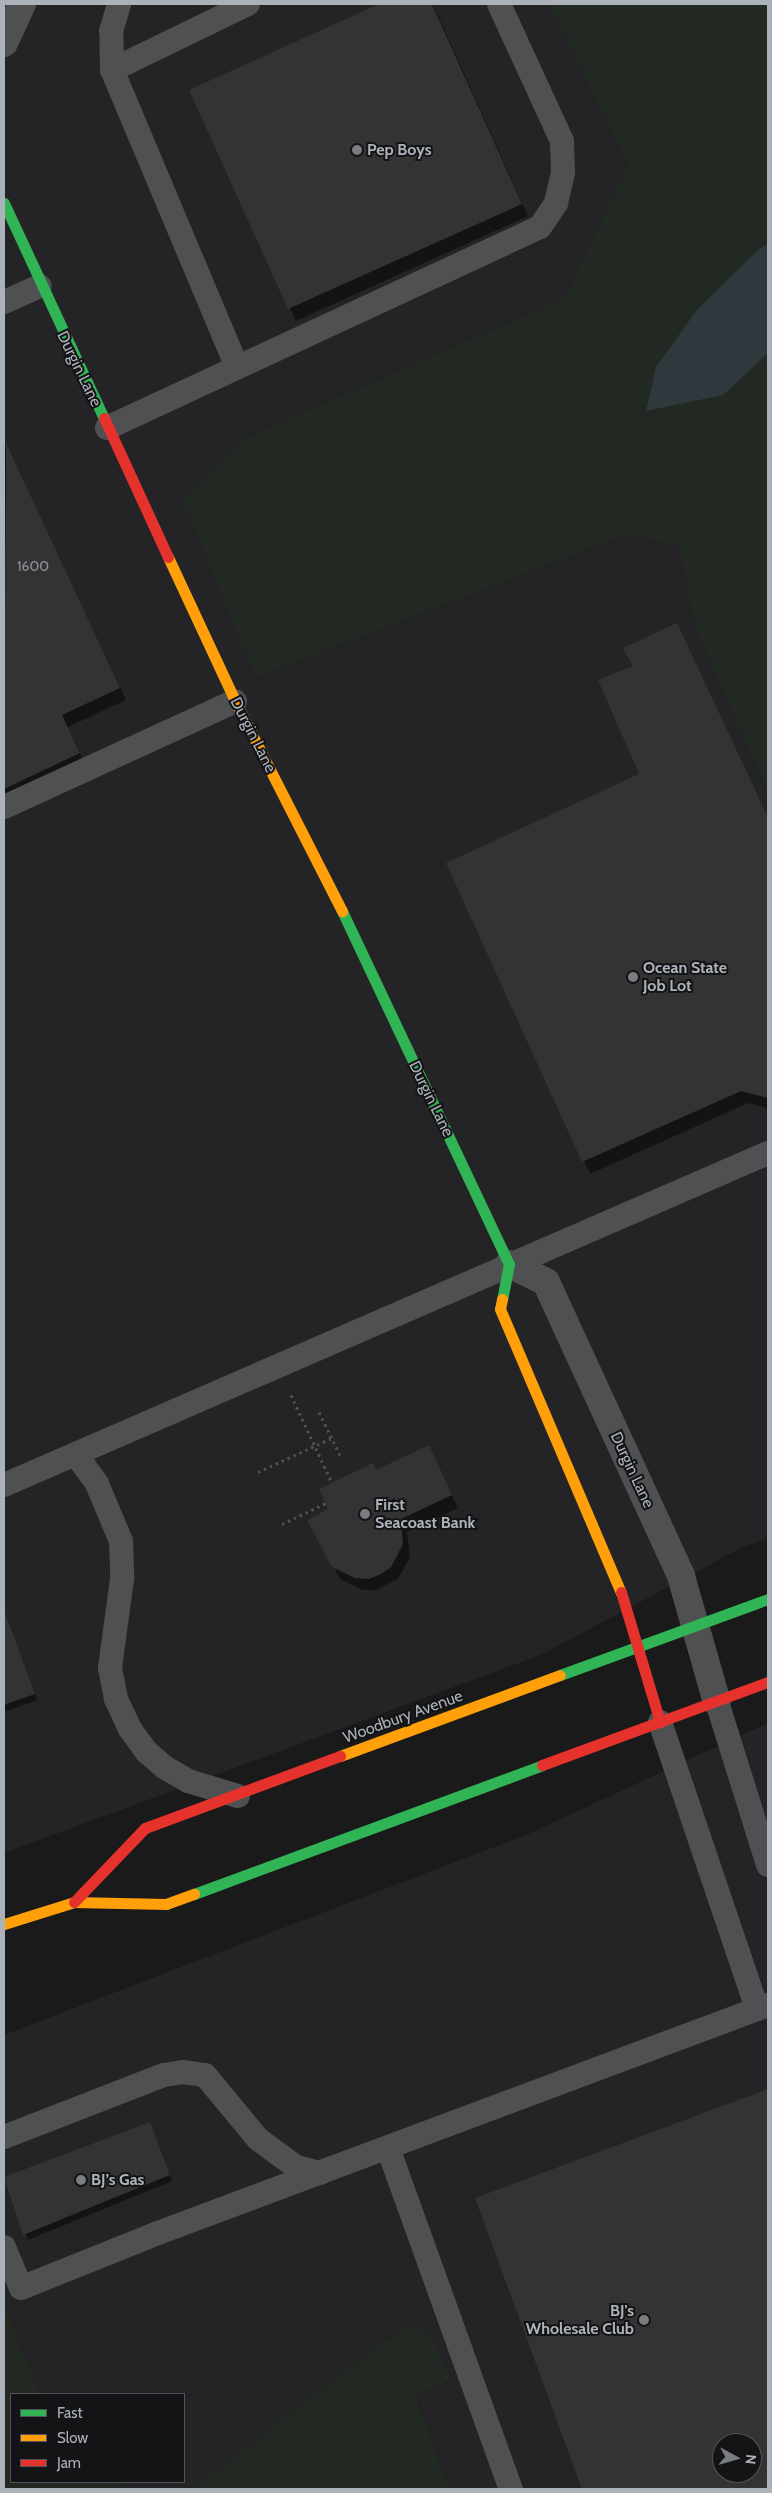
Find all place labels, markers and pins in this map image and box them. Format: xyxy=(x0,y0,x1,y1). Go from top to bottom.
place label: Pep Boys xyxy=(367,140,432,160)
marker: Pep Boys xyxy=(351,144,363,156)
place label: Ocean State Job Lot xyxy=(643,958,727,996)
marker: Ocean State Job Lot xyxy=(627,971,639,983)
place label: First Seacoast Bank xyxy=(375,1495,475,1533)
marker: First Seacoast Bank xyxy=(359,1508,371,1520)
place label: BJ’s Gas xyxy=(91,2170,144,2190)
marker: BJ’s Gas xyxy=(75,2174,87,2186)
place label: BJ's Wholesale Club xyxy=(526,2301,634,2339)
marker: BJ's Wholesale Club xyxy=(638,2314,650,2326)

